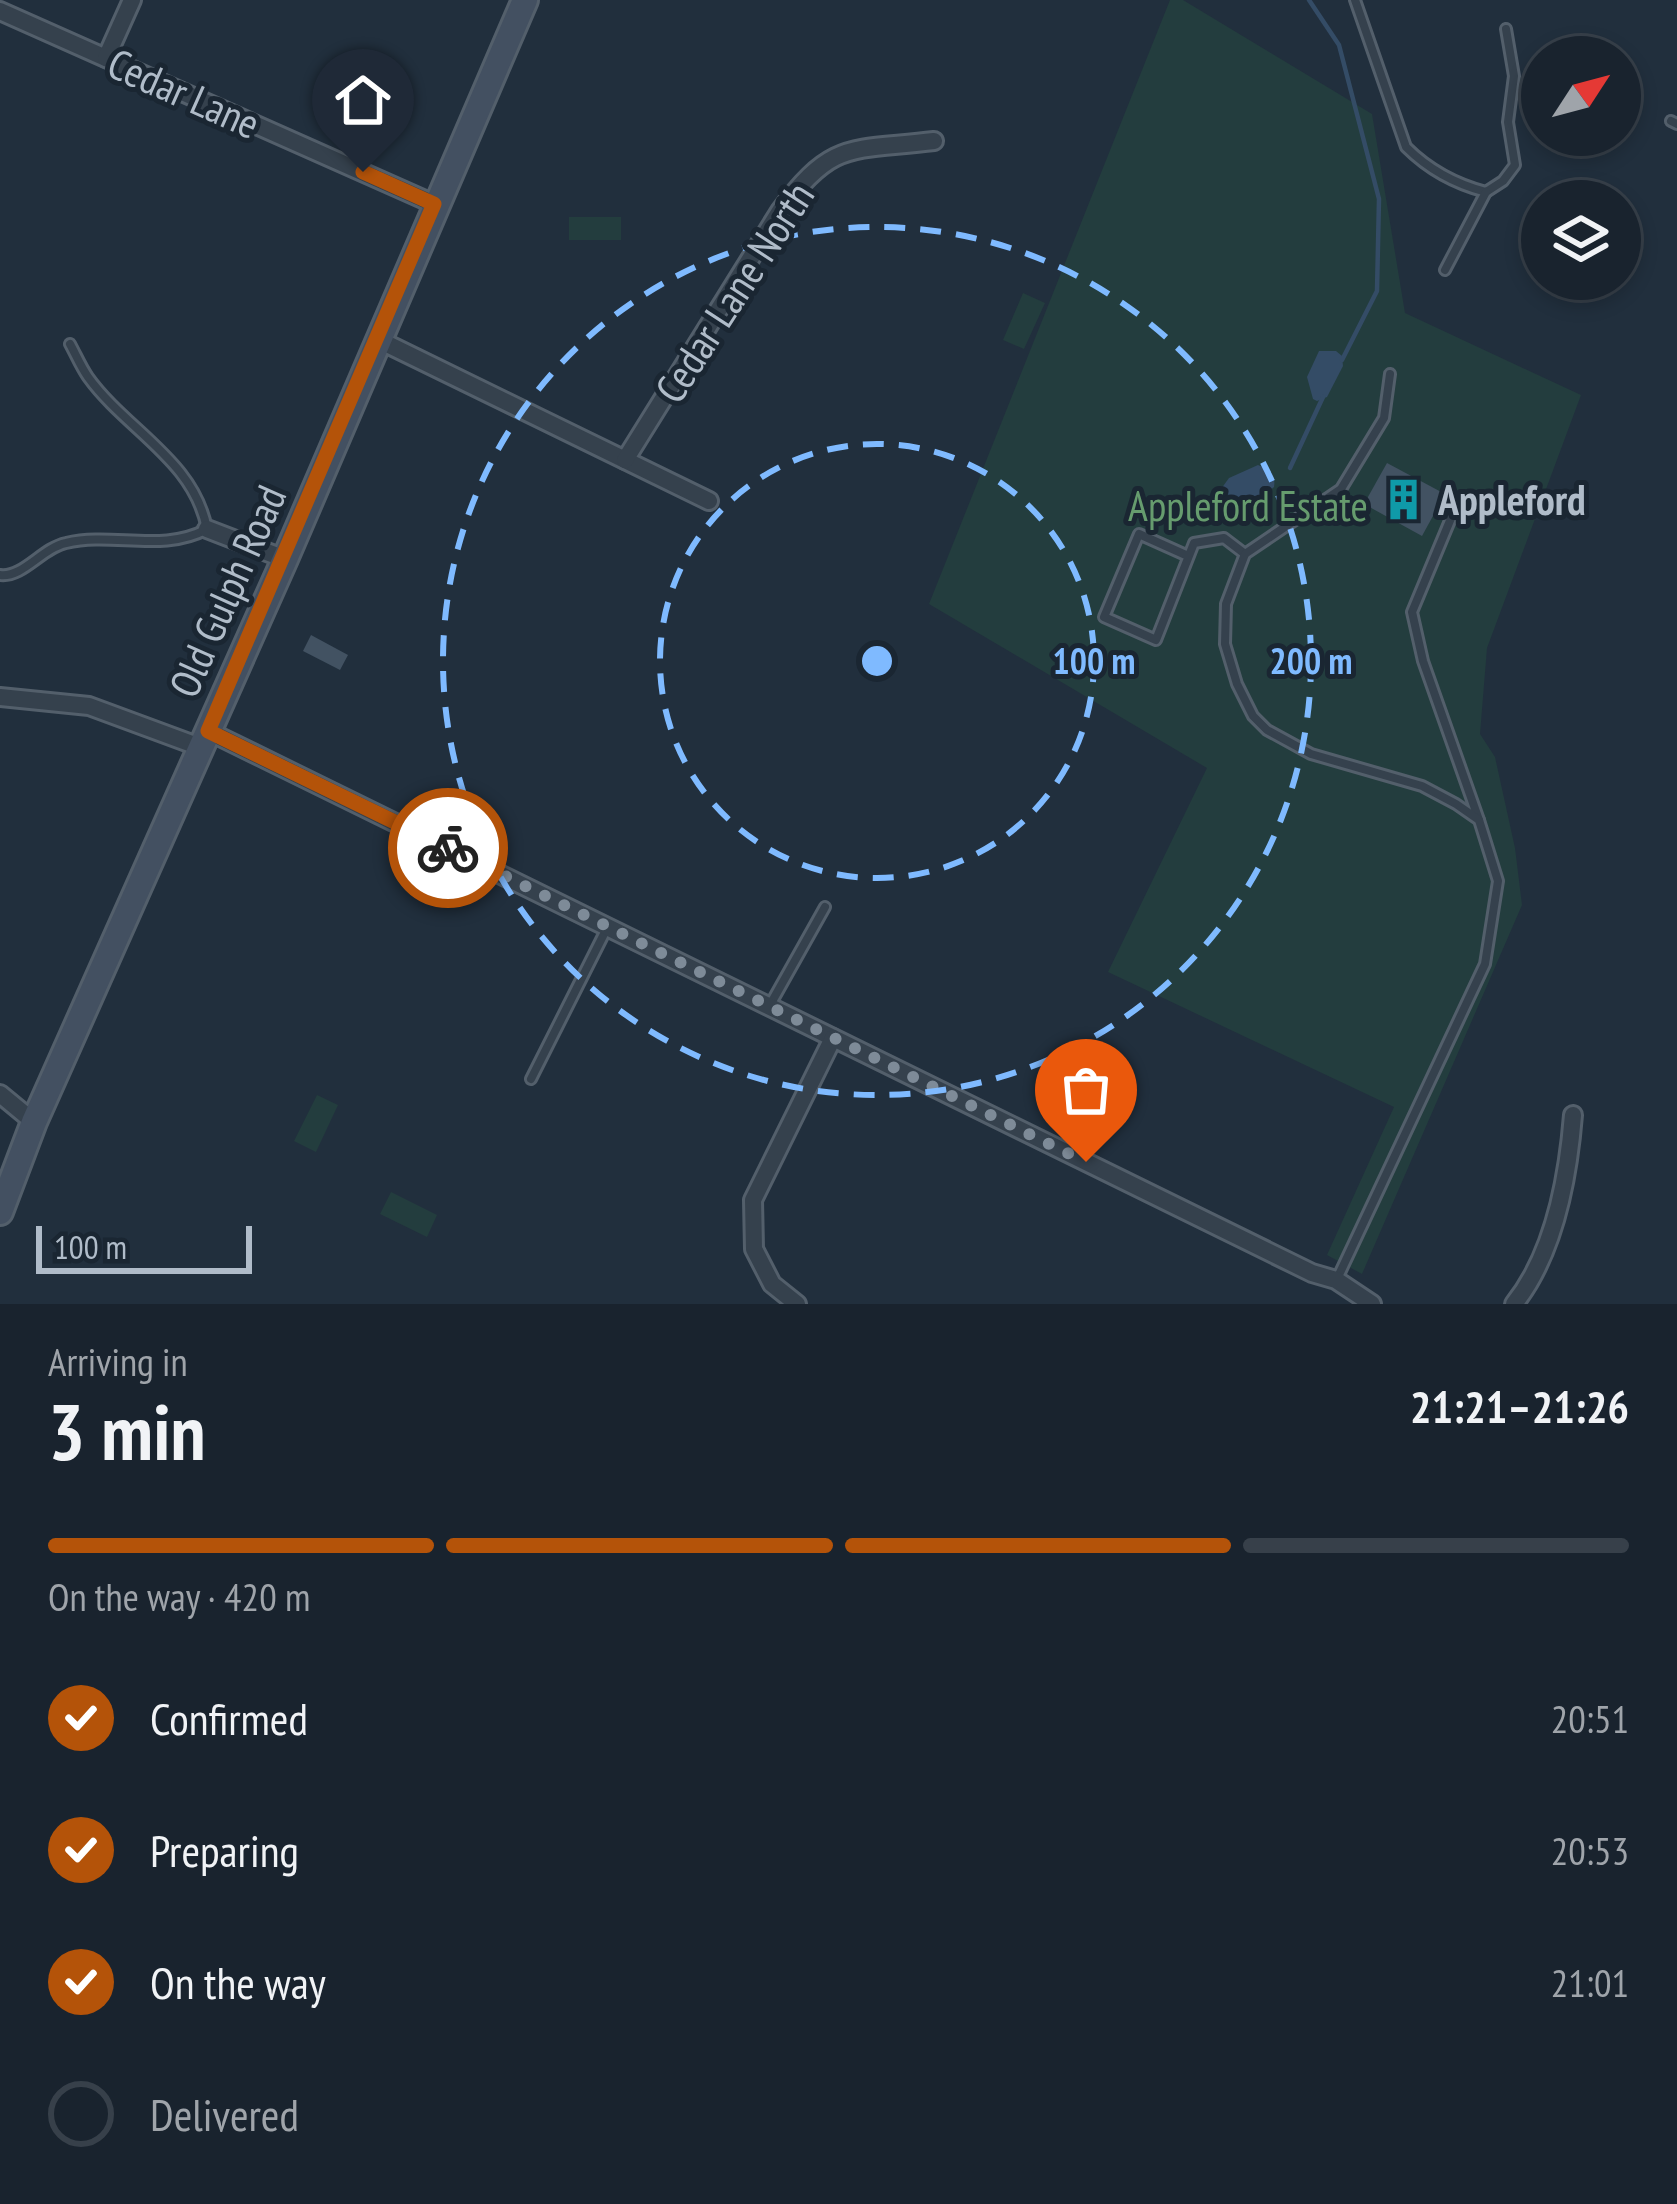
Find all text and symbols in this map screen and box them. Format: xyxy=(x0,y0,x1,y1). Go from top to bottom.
street label: Cedar Lane xyxy=(100,35,268,151)
north arrow xyxy=(1521,36,1641,156)
map controls xyxy=(1521,36,1641,300)
pin xyxy=(312,49,414,172)
icon: home xyxy=(330,67,396,133)
street label: Cedar Lane North xyxy=(642,171,826,413)
button: layers xyxy=(1521,180,1641,300)
place label: Appleford xyxy=(1437,472,1586,527)
building icon: Appleford xyxy=(1381,476,1427,522)
street label: Old Gulph Road xyxy=(156,477,298,705)
park label: Appleford Estate xyxy=(1128,478,1368,533)
text: 100 m xyxy=(1053,637,1135,684)
text: 200 m xyxy=(1270,637,1352,684)
centre of rings xyxy=(856,640,898,682)
courier xyxy=(388,788,508,908)
icon: bike xyxy=(415,815,481,881)
pin xyxy=(1035,1039,1137,1162)
icon: bag xyxy=(1053,1057,1119,1123)
scale bar xyxy=(36,1220,252,1273)
text: 100 m xyxy=(54,1225,127,1268)
text: Arriving in xyxy=(48,1336,188,1387)
text: 21:21–21:26 xyxy=(1410,1377,1629,1435)
text: 3 min xyxy=(48,1381,206,1482)
text: On the way · 420 m xyxy=(48,1571,310,1622)
icon: check xyxy=(48,1685,114,1751)
text: Confirmed xyxy=(150,1689,308,1747)
text: 20:51 xyxy=(1551,1693,1629,1744)
icon: check xyxy=(48,1817,114,1883)
text: Preparing xyxy=(150,1821,299,1879)
text: 20:53 xyxy=(1551,1825,1629,1876)
icon: check xyxy=(48,1949,114,2015)
text: On the way xyxy=(150,1953,326,2011)
text: 21:01 xyxy=(1551,1957,1629,2008)
text: Delivered xyxy=(150,2085,299,2143)

